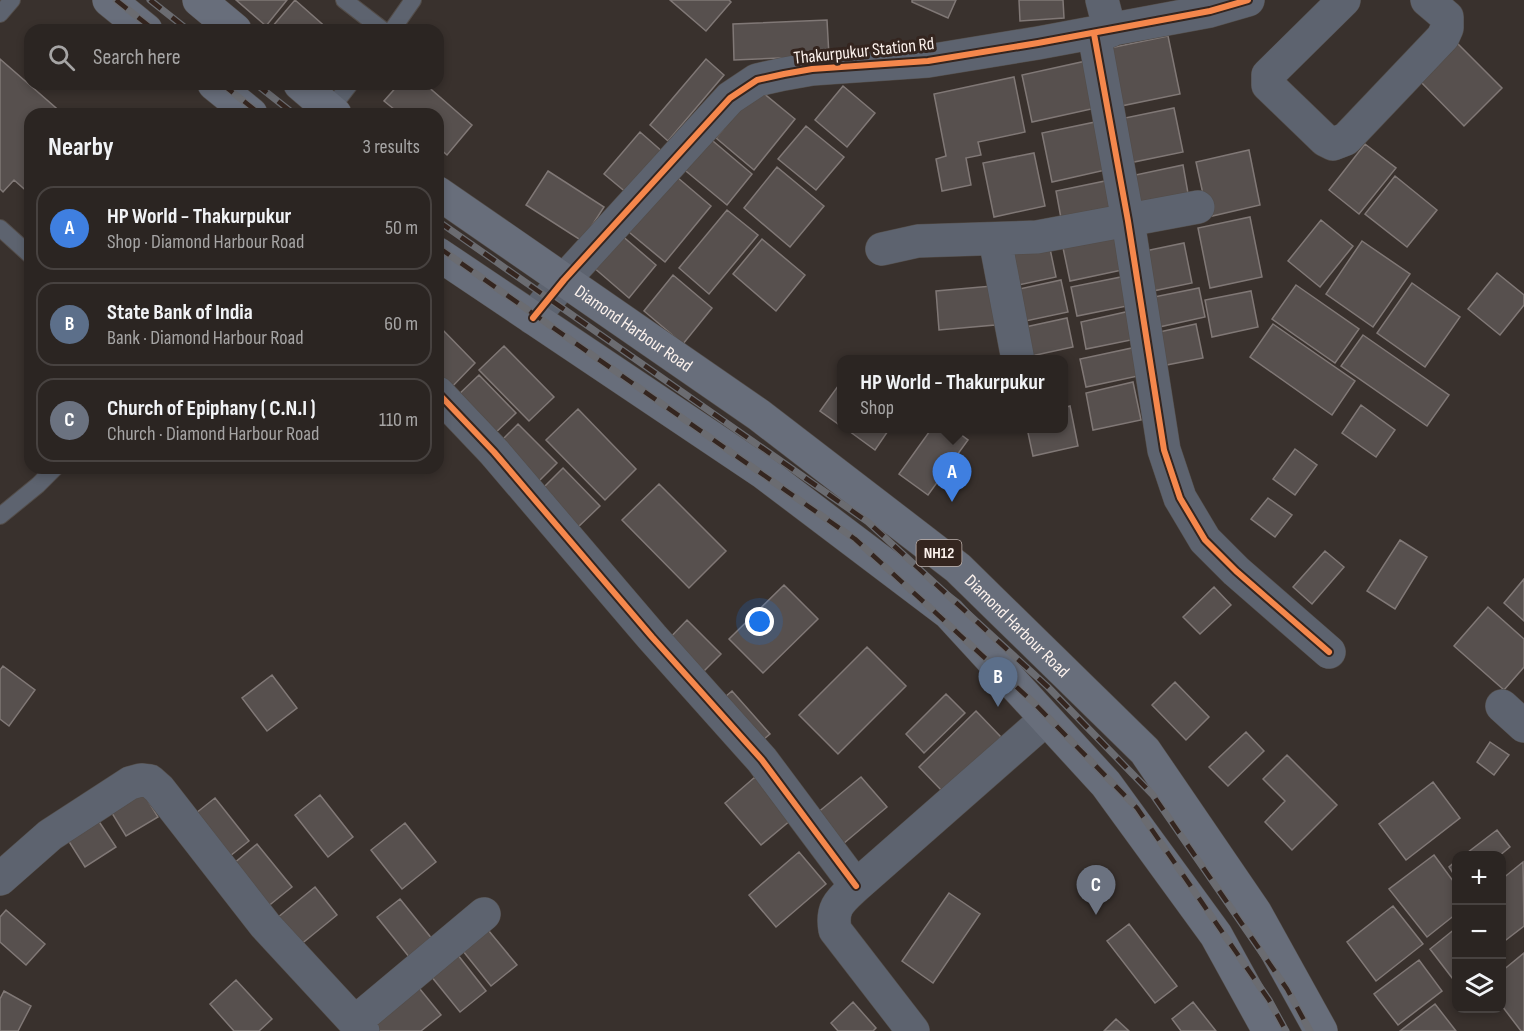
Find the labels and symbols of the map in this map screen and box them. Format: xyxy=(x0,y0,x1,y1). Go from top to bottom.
street label: Thakurpukur Station Rd xyxy=(793,33,935,69)
street label: Diamond Harbour Road xyxy=(571,280,697,376)
pin: A xyxy=(932,452,972,502)
road number: NH12 xyxy=(916,540,962,566)
street label: Diamond Harbour Road xyxy=(960,570,1074,682)
your location xyxy=(745,607,774,636)
pin: B xyxy=(978,658,1018,707)
pin: C xyxy=(1076,866,1116,915)

